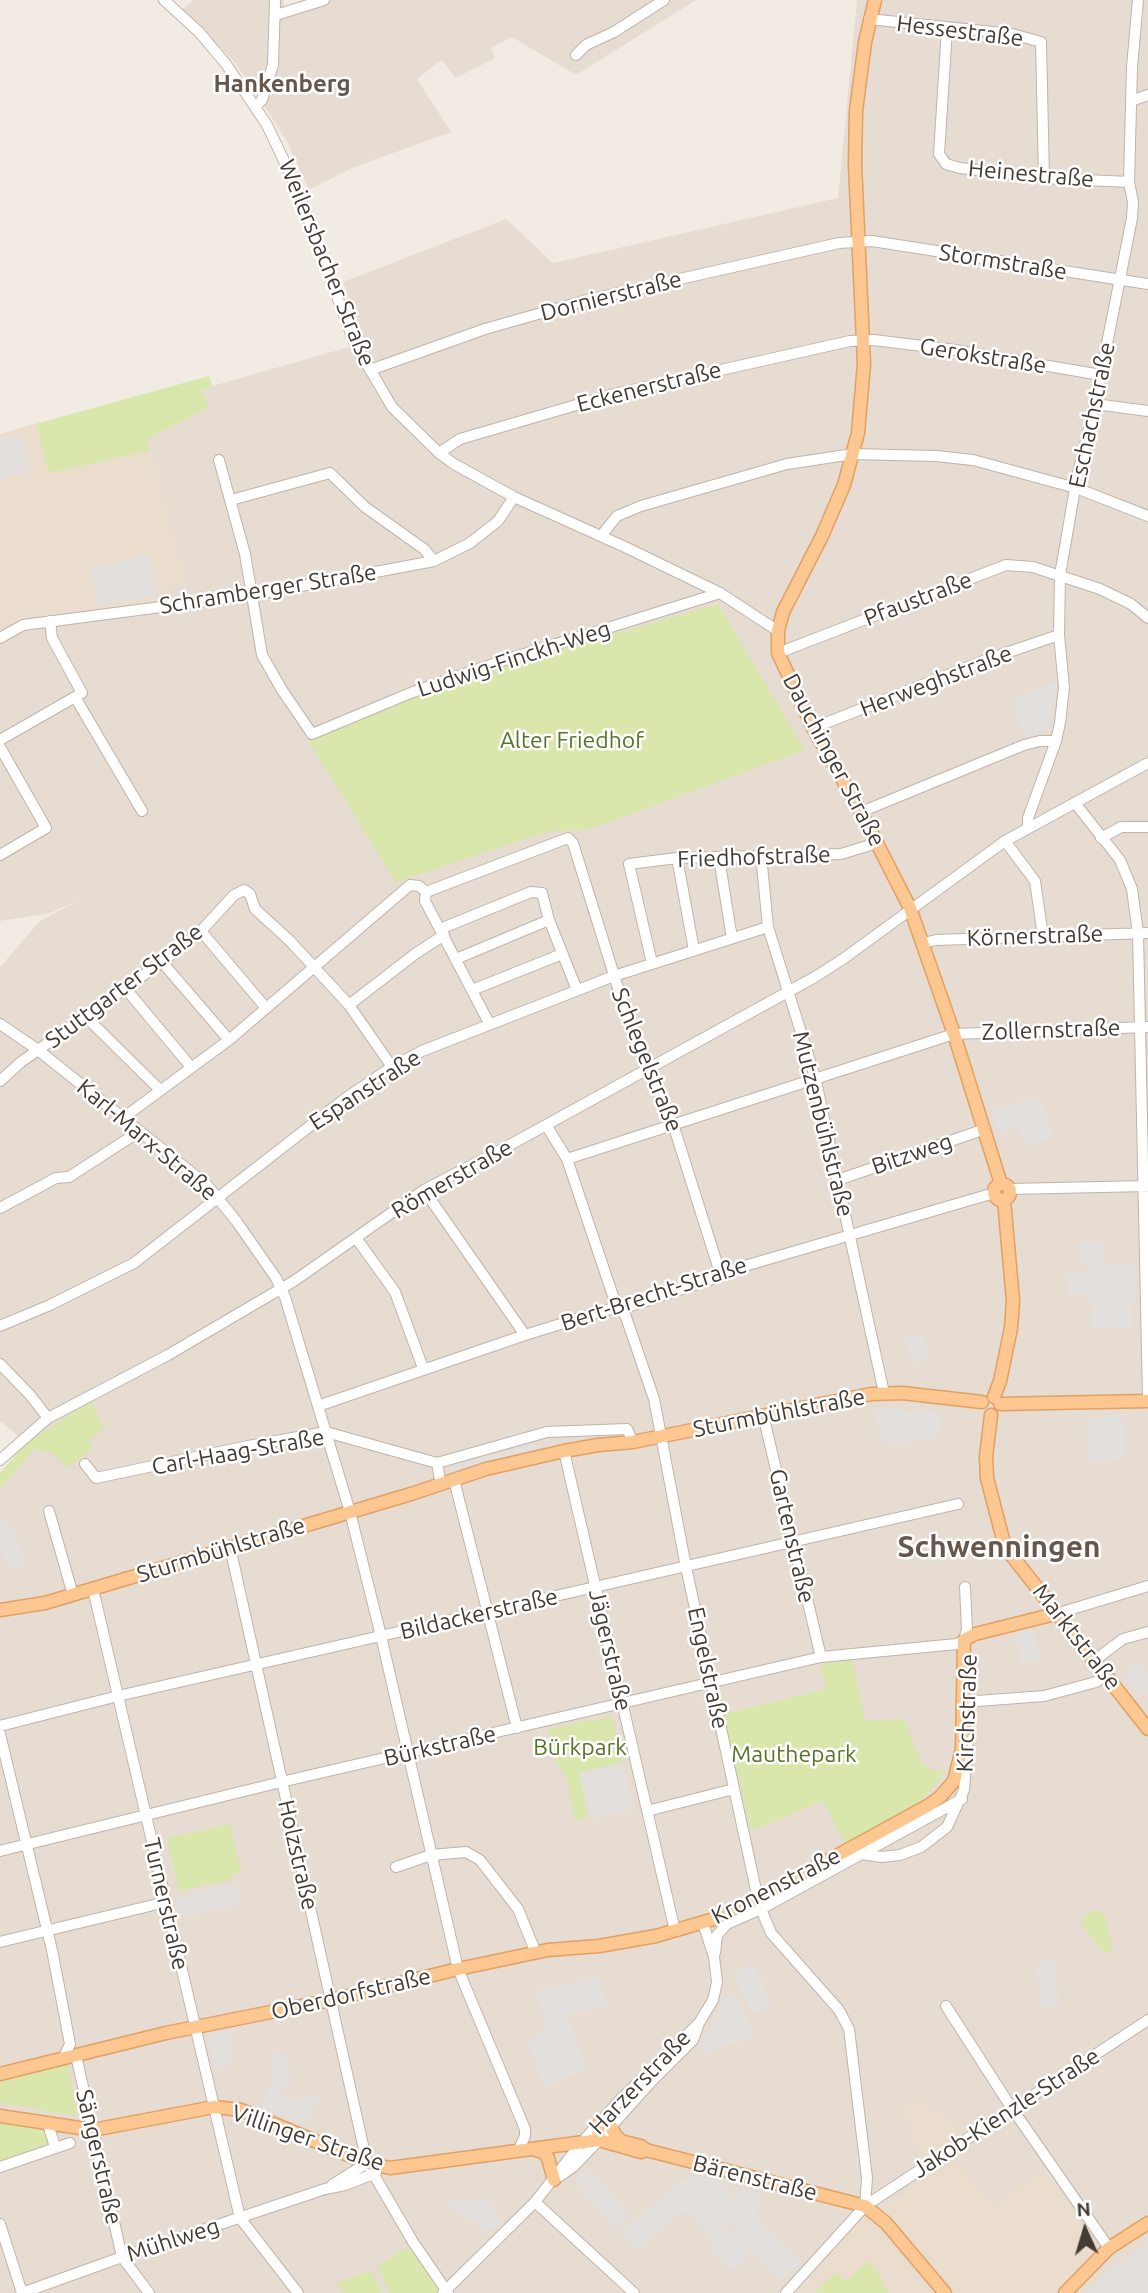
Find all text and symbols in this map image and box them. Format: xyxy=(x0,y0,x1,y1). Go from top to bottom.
street label: Hessestraße xyxy=(895,10,1025,52)
district label: Hankenberg xyxy=(213,70,351,98)
street label: Heinestraße xyxy=(967,155,1095,193)
street label: Weilersbacher Straße xyxy=(273,156,381,370)
street label: Stormstraße xyxy=(937,238,1069,286)
street label: Dornierstraße xyxy=(537,265,685,327)
street label: Gerokstraße xyxy=(918,332,1048,380)
street label: Eschachstraße xyxy=(1063,340,1121,490)
street label: Eckenerstraße xyxy=(574,356,724,418)
street label: Schramberger Straße xyxy=(158,558,378,620)
street label: Pfaustraße xyxy=(860,566,976,632)
street label: Ludwig-Finckh-Weg xyxy=(414,615,614,703)
street label: Herweghstraße xyxy=(856,639,1016,723)
street label: Dauchinger Straße xyxy=(777,669,891,851)
park label: Alter Friedhof xyxy=(500,726,644,754)
street label: Friedhofstraße xyxy=(677,841,831,873)
street label: Stuttgarter Straße xyxy=(40,918,208,1054)
street label: Körnerstraße xyxy=(966,920,1104,952)
street label: Schlegelstraße xyxy=(606,984,688,1136)
street label: Zollernstraße xyxy=(981,1014,1121,1046)
street label: Mutzenbühlstraße xyxy=(787,1028,859,1220)
street label: Espanstraße xyxy=(304,1044,426,1136)
street label: Karl-Marx-Straße xyxy=(71,1073,223,1207)
street label: Bitzweg xyxy=(868,1127,956,1181)
street label: Römerstraße xyxy=(387,1133,517,1225)
street label: Bert-Brecht-Straße xyxy=(557,1251,751,1337)
street label: Sturmbühlstraße xyxy=(691,1383,867,1443)
street label: Carl-Haag-Straße xyxy=(149,1423,327,1481)
street label: Gartenstraße xyxy=(763,1466,821,1606)
street label: Sturmbühlstraße xyxy=(133,1511,309,1589)
district label: Schwenningen xyxy=(897,1529,1101,1565)
street label: Marktstraße xyxy=(1027,1578,1127,1696)
street label: Bildackerstraße xyxy=(397,1582,561,1646)
street label: Jägerstraße xyxy=(583,1587,637,1713)
street label: Engelstraße xyxy=(682,1604,734,1732)
street label: Kirchstraße xyxy=(951,1653,983,1773)
street label: Bürkstraße xyxy=(381,1720,499,1772)
park label: Bürkpark xyxy=(533,1733,627,1761)
park label: Mauthepark xyxy=(731,1740,857,1768)
street label: Holzstraße xyxy=(272,1797,324,1913)
street label: Turnerstraße xyxy=(137,1835,195,1973)
street label: Kronenstraße xyxy=(707,1842,845,1930)
street label: Oberdorfstraße xyxy=(268,1962,434,2026)
street label: Harzerstraße xyxy=(583,2024,697,2140)
street label: Jakob-Kienzle-Straße xyxy=(907,2042,1105,2184)
street label: Sängerstraße xyxy=(70,2087,128,2227)
street label: Villinger Straße xyxy=(228,2099,388,2177)
street label: Bärenstraße xyxy=(690,2149,820,2207)
north arrow xyxy=(1050,2195,1120,2265)
text: N xyxy=(1076,2198,1091,2221)
street label: Mühlweg xyxy=(123,2212,223,2268)

